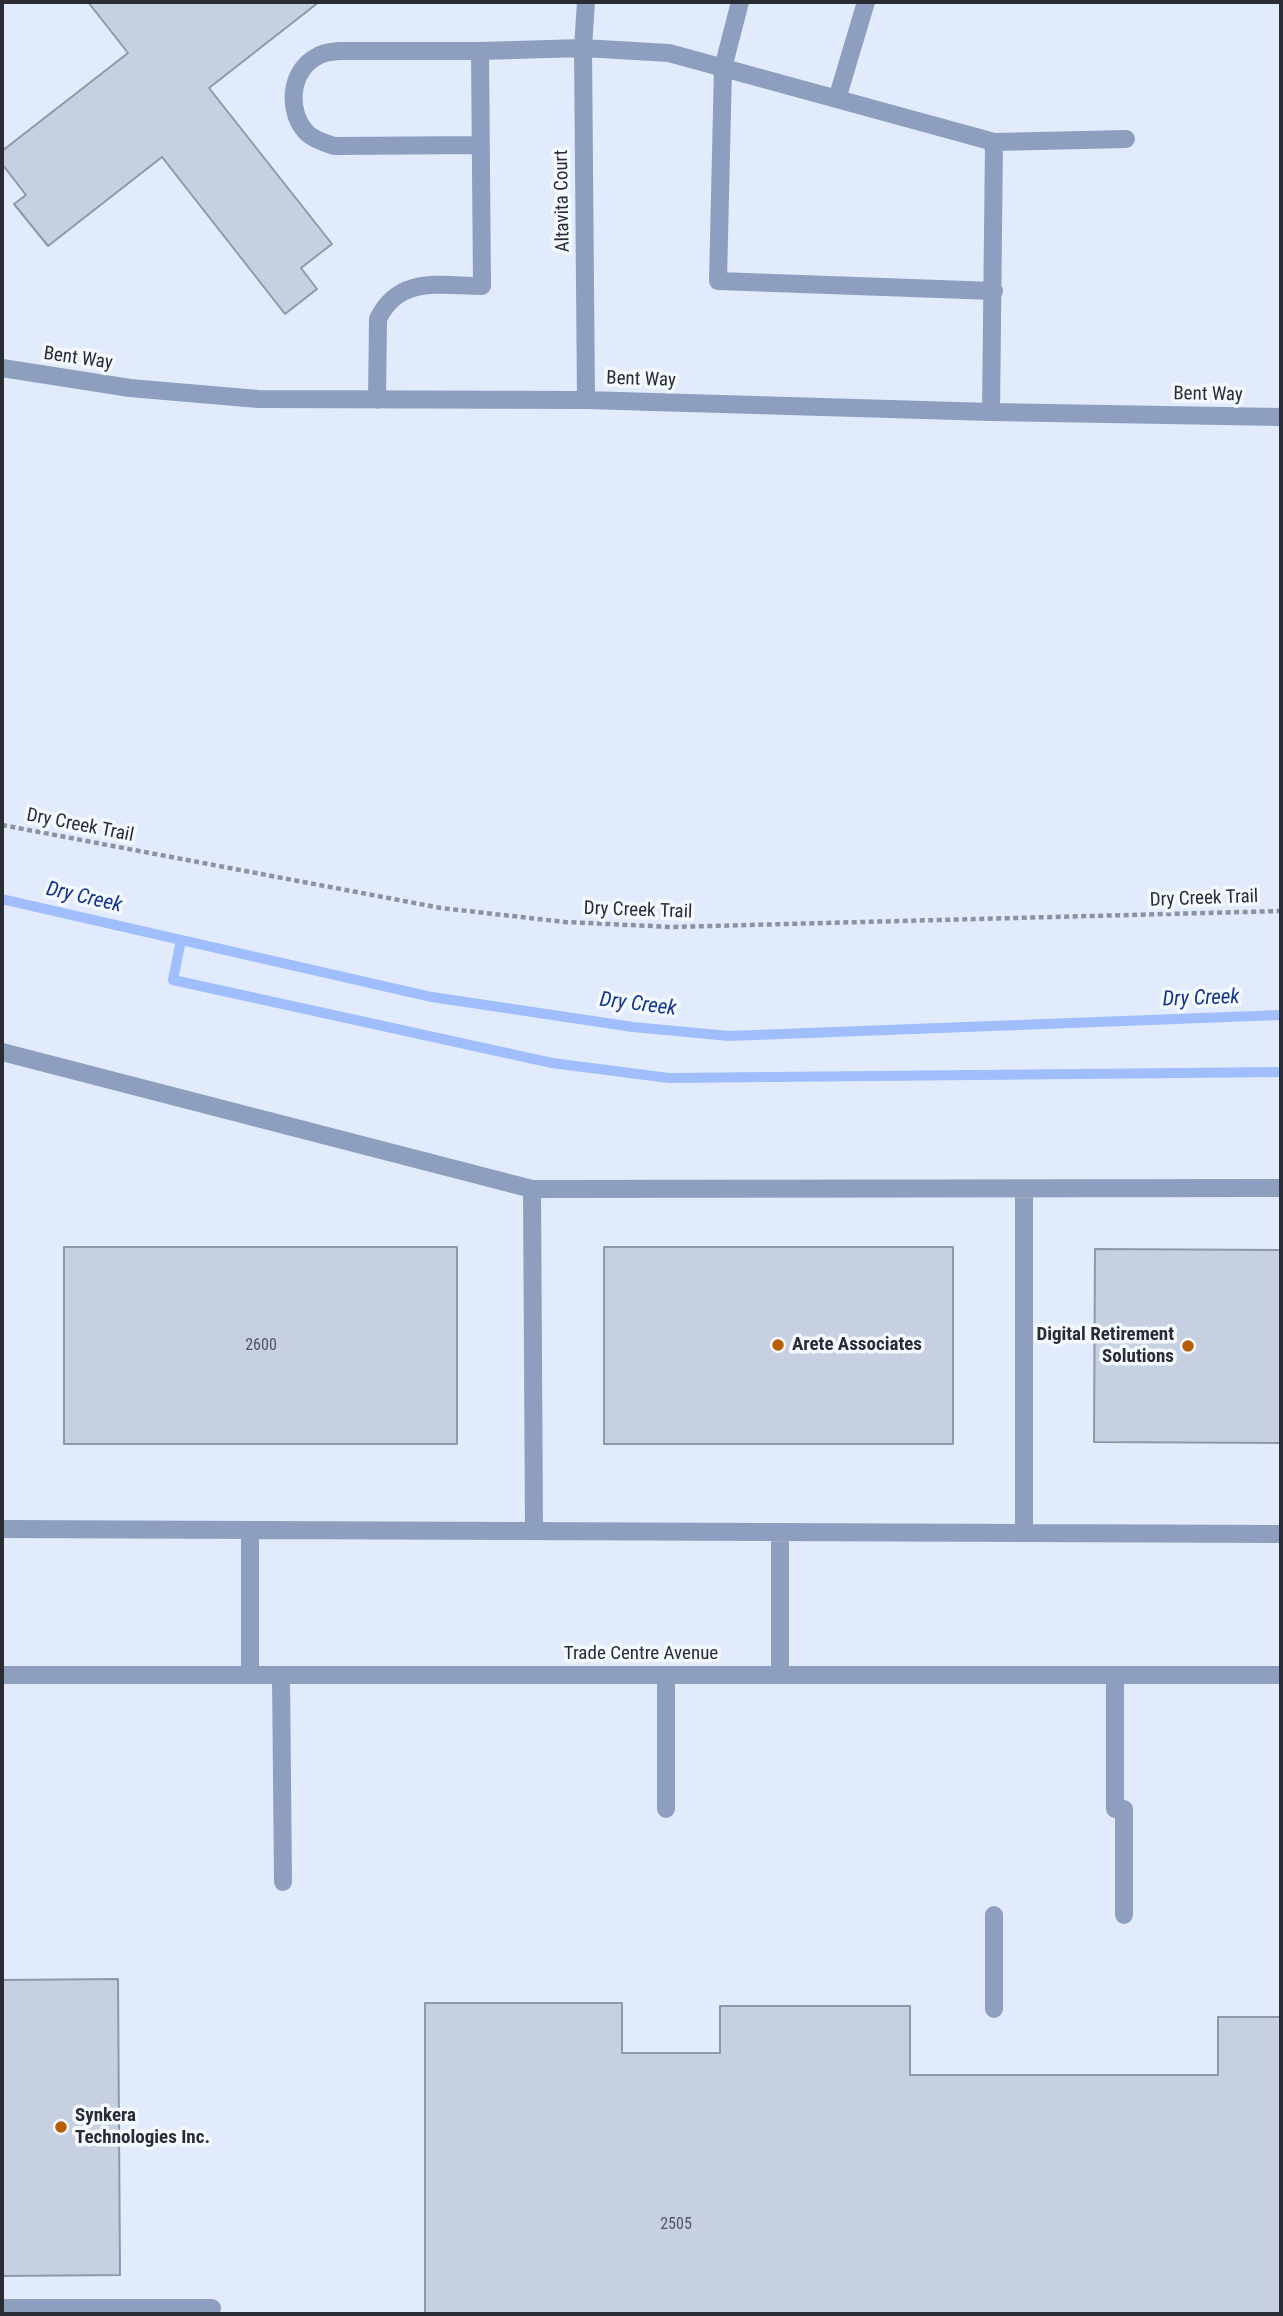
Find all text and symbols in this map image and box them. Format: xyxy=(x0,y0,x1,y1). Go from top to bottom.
street label: Altavita Court xyxy=(551,149,575,253)
street label: Bent Way xyxy=(42,343,114,375)
street label: Bent Way xyxy=(606,367,676,393)
street label: Bent Way xyxy=(1173,383,1243,407)
street label: Dry Creek Trail xyxy=(25,804,135,848)
water label: Dry Creek xyxy=(44,877,124,919)
street label: Dry Creek Trail xyxy=(1149,886,1259,912)
street label: Dry Creek Trail xyxy=(583,898,693,924)
water label: Dry Creek xyxy=(1162,985,1240,1013)
water label: Dry Creek xyxy=(598,988,678,1022)
place label: Digital Retirement Solutions xyxy=(1036,1324,1174,1368)
place label: Arete Associates xyxy=(792,1334,922,1356)
house number: 2600 xyxy=(245,1336,277,1356)
marker: Arete Associates xyxy=(770,1337,786,1353)
marker: Digital Retirement Solutions xyxy=(1180,1338,1196,1354)
street label: Trade Centre Avenue xyxy=(564,1643,718,1665)
place label: Synkera Technologies Inc. xyxy=(75,2105,210,2149)
marker: Synkera Technologies Inc. xyxy=(53,2119,69,2135)
house number: 2505 xyxy=(660,2215,692,2235)

